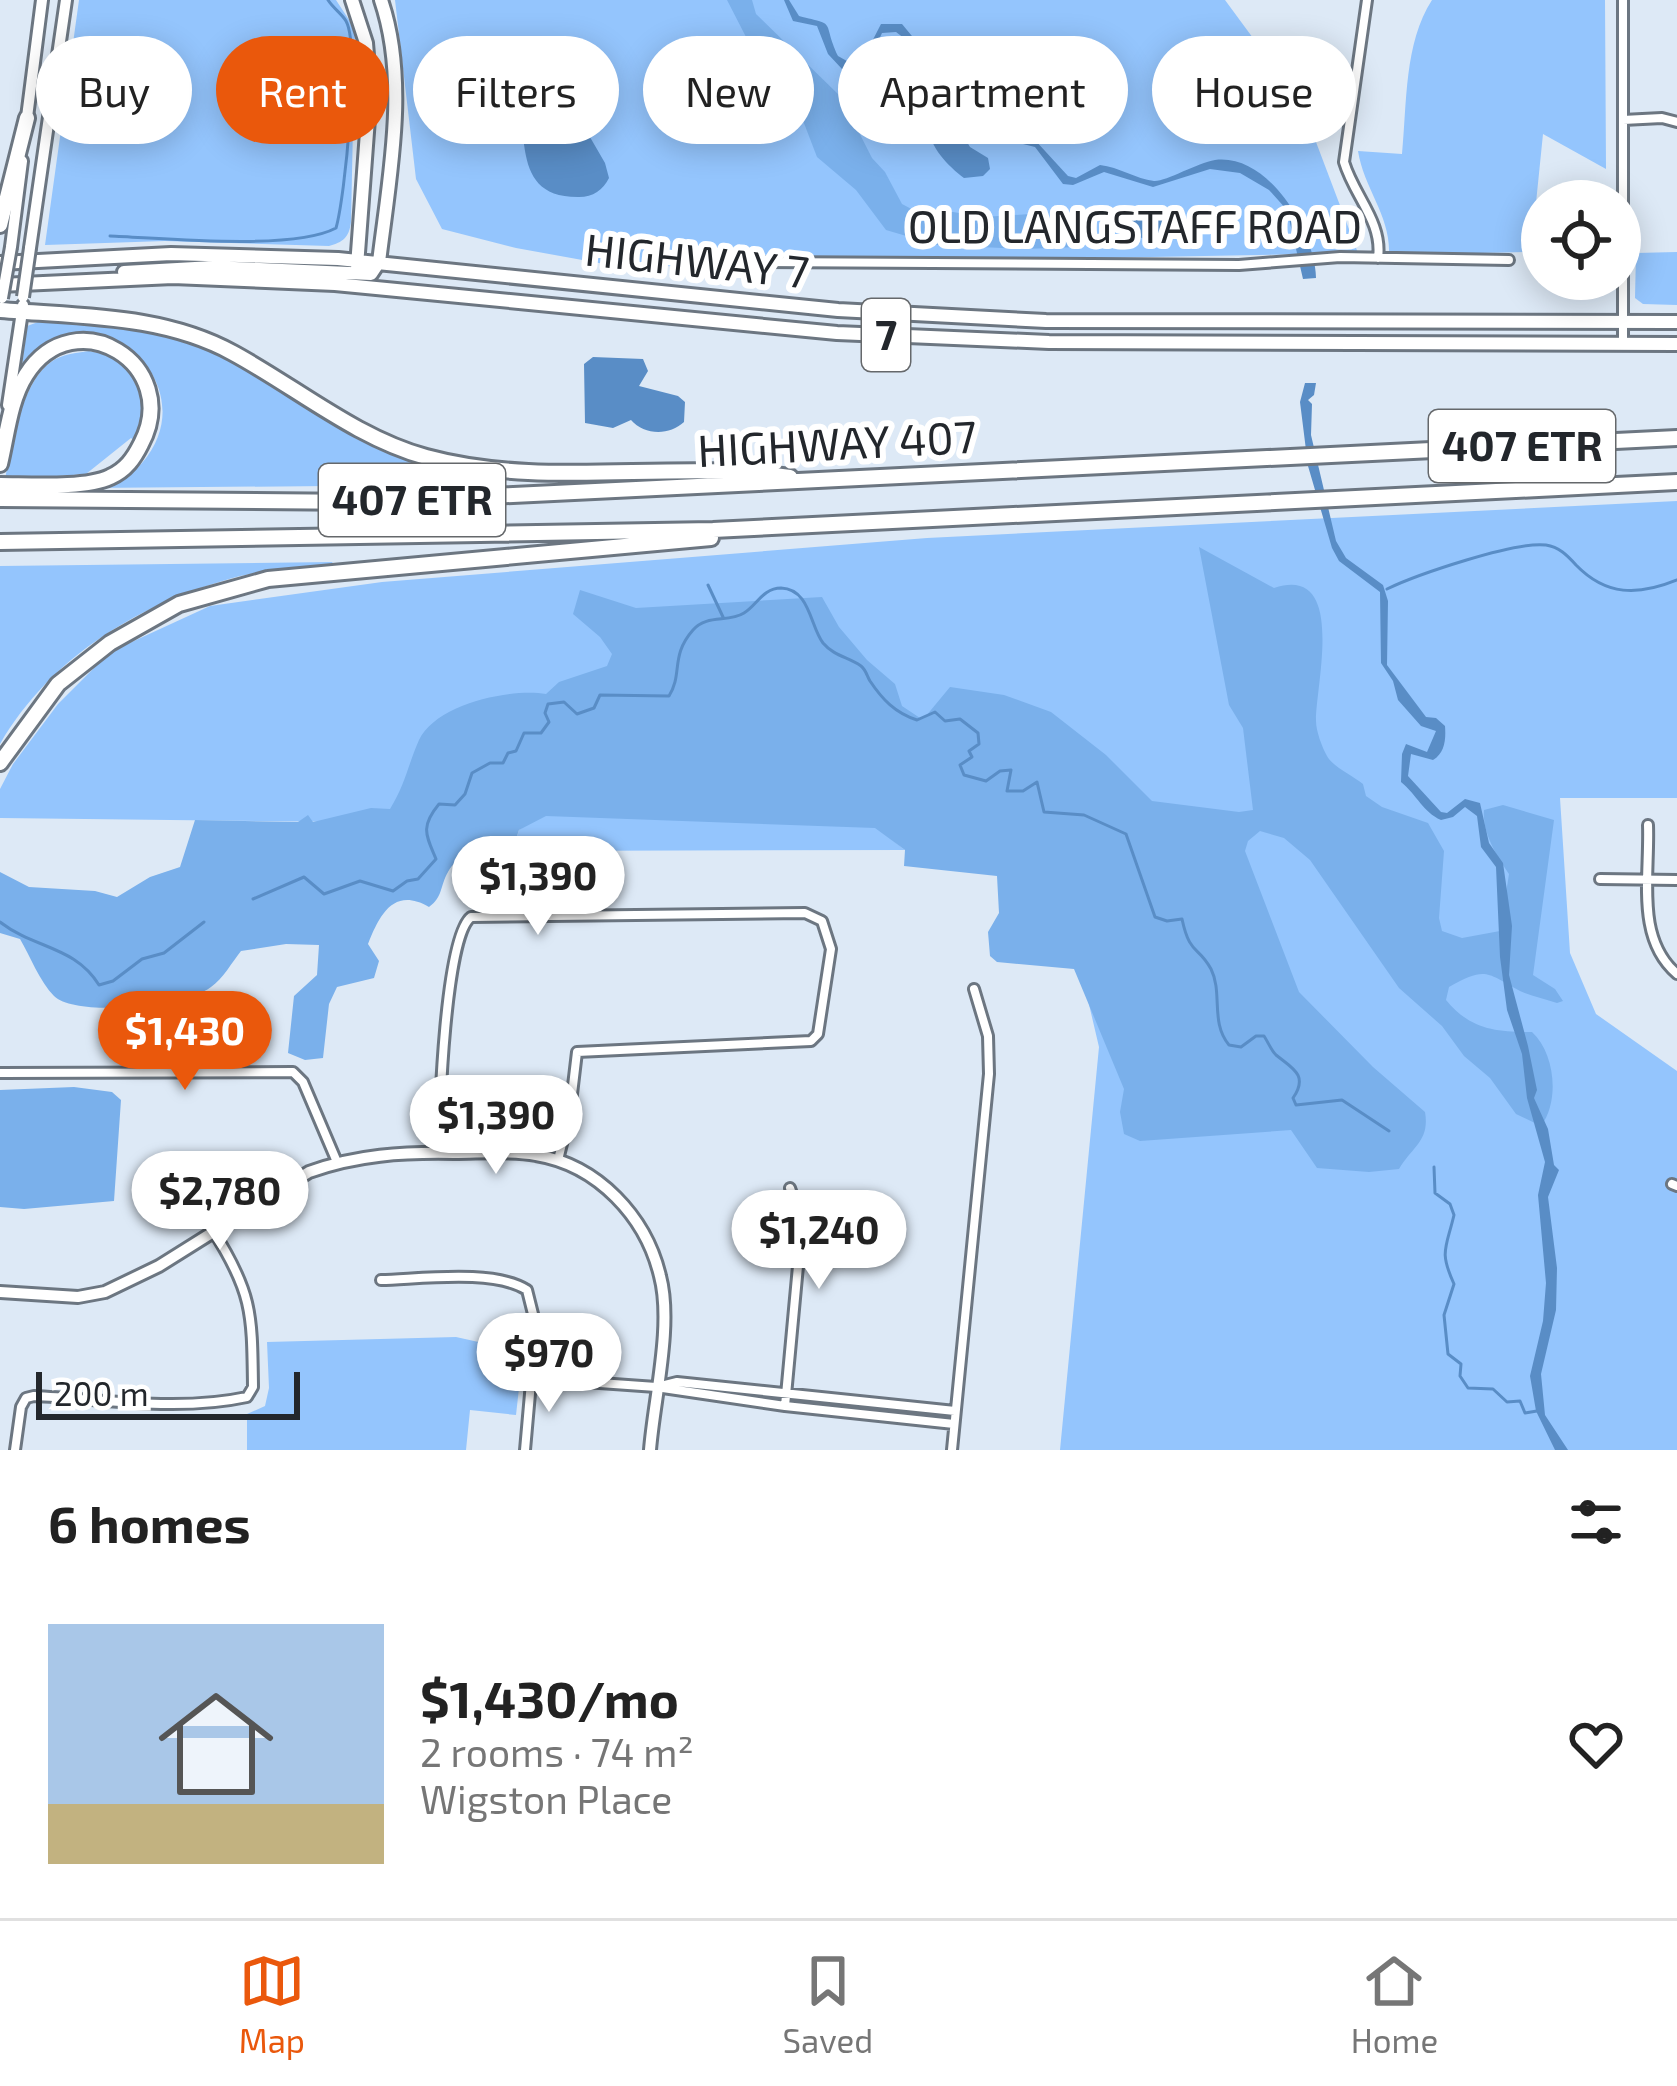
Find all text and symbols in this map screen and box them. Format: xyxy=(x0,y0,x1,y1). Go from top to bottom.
chip: Buy xyxy=(36,36,192,144)
chip: Rent xyxy=(216,36,389,144)
chip: Filters xyxy=(413,36,619,144)
chip: New xyxy=(643,36,814,144)
chip: Apartment xyxy=(838,36,1128,144)
chip: House xyxy=(1152,36,1356,144)
map controls xyxy=(1521,180,1641,300)
button: locate xyxy=(1521,180,1641,300)
street label: OLD LANGSTAFF ROAD xyxy=(908,198,1362,252)
street label: HIGHWAY 7 xyxy=(583,220,812,298)
road number: 7 xyxy=(862,299,910,371)
street label: HIGHWAY 407 xyxy=(696,408,978,476)
road number: 407 ETR xyxy=(1429,410,1615,482)
road number: 407 ETR xyxy=(319,464,505,536)
pin: $1,390 xyxy=(440,836,636,938)
text: $1,390 xyxy=(479,851,597,898)
pin: $1,430 xyxy=(87,991,283,1093)
text: $1,430 xyxy=(125,1006,245,1053)
pin: $1,390 xyxy=(398,1075,594,1177)
text: $1,390 xyxy=(437,1090,555,1137)
pin: $2,780 xyxy=(122,1151,318,1253)
text: $2,780 xyxy=(159,1166,281,1213)
pin: $1,240 xyxy=(721,1190,917,1292)
text: $1,240 xyxy=(758,1205,880,1252)
pin: $970 xyxy=(478,1313,620,1415)
text: $970 xyxy=(504,1328,594,1375)
scale bar xyxy=(36,1366,300,1419)
text: 200 m xyxy=(54,1373,149,1413)
icon: filters xyxy=(1563,1489,1629,1555)
text: 6 homes xyxy=(48,1492,251,1553)
text: $1,430/mo xyxy=(420,1667,679,1728)
icon: home xyxy=(144,1672,288,1816)
icon: heart xyxy=(1563,1711,1629,1777)
text: 2 rooms · 74 m² xyxy=(420,1728,694,1775)
text: Wigston Place xyxy=(420,1775,672,1822)
tab: Map xyxy=(239,1948,305,2060)
tab: Saved xyxy=(783,1948,873,2060)
tab: Home xyxy=(1351,1948,1438,2060)

